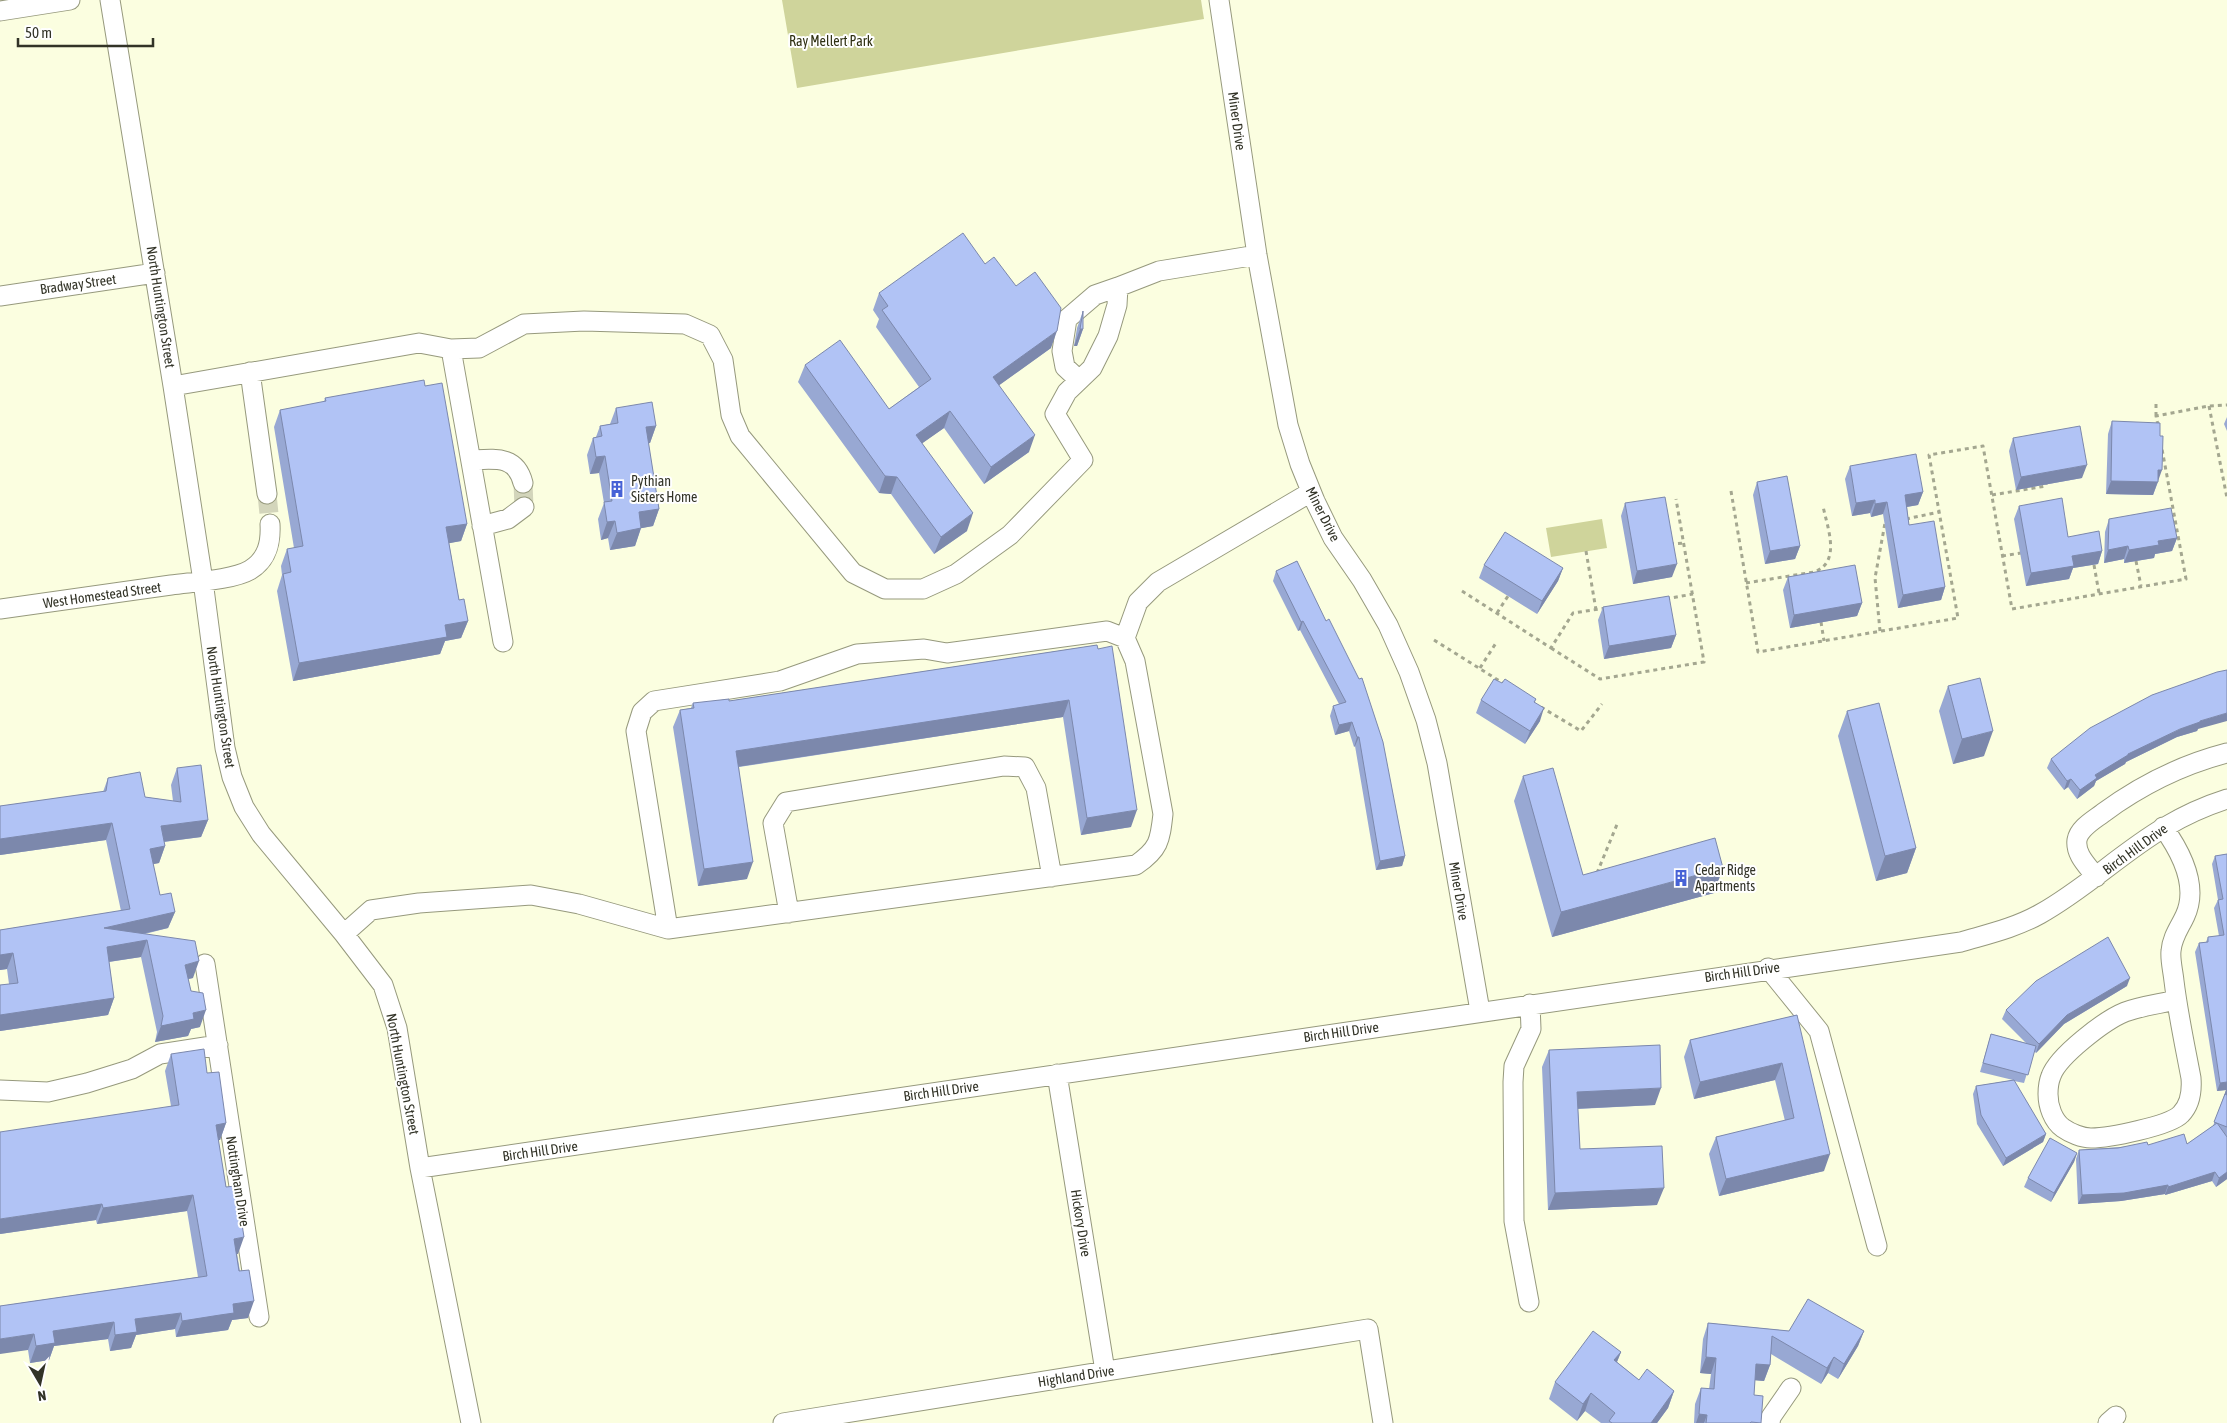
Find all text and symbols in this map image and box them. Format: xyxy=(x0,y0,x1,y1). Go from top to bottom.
scale bar xyxy=(18,15,152,47)
text: 50 m xyxy=(25,24,52,41)
park label: Ray Mellert Park xyxy=(789,33,873,49)
street label: Miner Drive xyxy=(1225,91,1249,151)
street label: North Huntington Street xyxy=(143,245,179,369)
street label: Bradway Street xyxy=(39,271,117,297)
place label: Pythian Sisters Home xyxy=(631,473,697,505)
building icon: Pythian Sisters Home xyxy=(607,479,627,499)
street label: Miner Drive xyxy=(1302,484,1344,544)
street label: West Homestead Street xyxy=(42,579,162,611)
street label: North Huntington Street xyxy=(203,645,239,769)
street label: Birch Hill Drive xyxy=(2100,820,2170,878)
street label: Miner Drive xyxy=(1446,861,1472,921)
place label: Cedar Ridge Apartments xyxy=(1695,862,1756,894)
building icon: Cedar Ridge Apartments xyxy=(1671,868,1691,888)
street label: Birch Hill Drive xyxy=(1703,959,1781,985)
street label: North Huntington Street xyxy=(383,1012,423,1136)
street label: Birch Hill Drive xyxy=(1302,1019,1380,1045)
street label: Birch Hill Drive xyxy=(902,1078,980,1104)
street label: Nottingham Drive xyxy=(223,1135,253,1227)
street label: Birch Hill Drive xyxy=(501,1138,579,1164)
street label: Hickory Drive xyxy=(1068,1188,1094,1258)
north arrow xyxy=(15,1358,65,1408)
street label: Highland Drive xyxy=(1037,1362,1115,1390)
text: N xyxy=(37,1387,47,1404)

